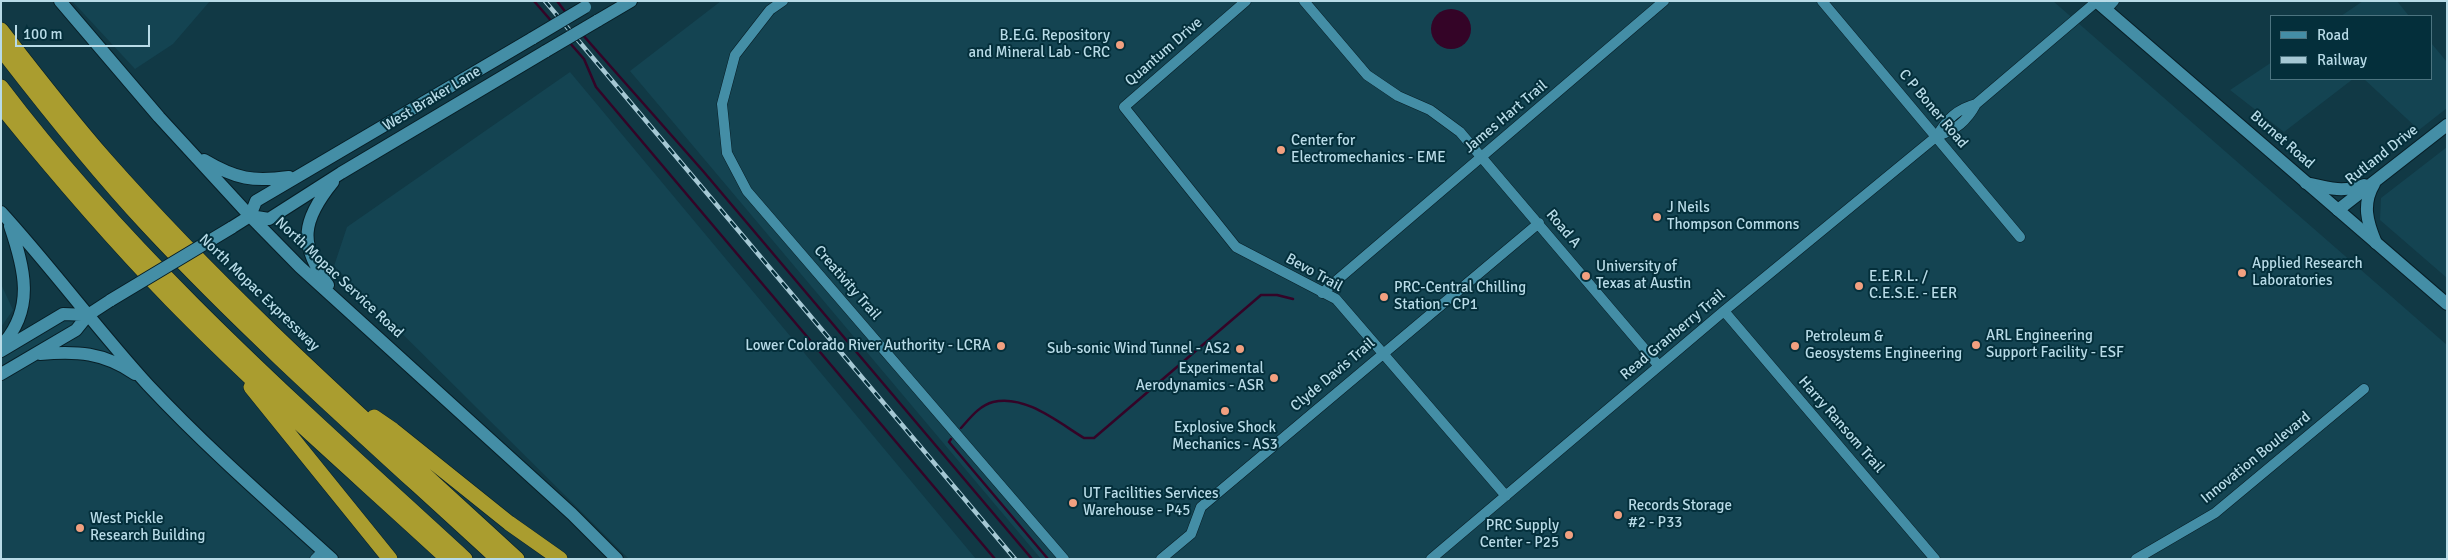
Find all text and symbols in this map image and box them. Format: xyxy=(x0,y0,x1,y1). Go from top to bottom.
street label: Quantum Drive xyxy=(1122,14,1206,90)
scale bar xyxy=(18,15,152,47)
legend xyxy=(2270,15,2433,80)
text: 100 m xyxy=(23,25,63,43)
text: Road xyxy=(2317,26,2349,44)
place label: B.E.G. Repository and Mineral Lab - CRC xyxy=(968,27,1110,62)
marker: B.E.G. Repository and Mineral Lab - CRC xyxy=(1114,39,1126,51)
text: Railway xyxy=(2317,51,2367,69)
street label: West Braker Lane xyxy=(380,63,484,135)
street label: C P Boner Road xyxy=(1895,66,1971,152)
street label: James Hart Trail xyxy=(1461,77,1551,157)
street label: Burnet Road xyxy=(2246,107,2318,173)
street label: Rutland Drive xyxy=(2342,121,2422,189)
place label: Center for Electromechanics - EME xyxy=(1291,132,1446,167)
marker: Center for Electromechanics - EME xyxy=(1275,144,1287,156)
place label: J Neils Thompson Commons xyxy=(1667,199,1799,234)
street label: Road A xyxy=(1542,206,1584,252)
marker: J Neils Thompson Commons xyxy=(1651,211,1663,223)
street label: North Mopac Service Road xyxy=(271,214,407,342)
street label: North Mopac Expressway xyxy=(195,231,323,355)
street label: Creativity Trail xyxy=(810,242,884,324)
street label: Bevo Trail xyxy=(1282,250,1346,296)
place label: Applied Research Laboratories xyxy=(2252,255,2363,290)
place label: University of Texas at Austin xyxy=(1596,258,1691,293)
marker: Applied Research Laboratories xyxy=(2236,267,2248,279)
place label: E.E.R.L. / C.E.S.E. - EER xyxy=(1869,268,1957,303)
marker: University of Texas at Austin xyxy=(1580,270,1592,282)
place label: PRC-Central Chilling Station - CP1 xyxy=(1394,279,1526,314)
marker: E.E.R.L. / C.E.S.E. - EER xyxy=(1853,280,1865,292)
street label: Read Granberry Trail xyxy=(1617,286,1729,384)
marker: PRC-Central Chilling Station - CP1 xyxy=(1378,291,1390,303)
place label: ARL Engineering Support Facility - ESF xyxy=(1986,327,2124,362)
place label: Petroleum & Geosystems Engineering xyxy=(1805,328,1962,363)
street label: Clyde Davis Trail xyxy=(1287,334,1379,416)
place label: Lower Colorado River Authority - LCRA xyxy=(745,337,991,355)
marker: ARL Engineering Support Facility - ESF xyxy=(1970,339,1982,351)
marker: Lower Colorado River Authority - LCRA xyxy=(995,340,1007,352)
place label: Sub-sonic Wind Tunnel - AS2 xyxy=(1047,340,1230,358)
marker: Petroleum & Geosystems Engineering xyxy=(1789,340,1801,352)
marker: Sub-sonic Wind Tunnel - AS2 xyxy=(1234,343,1246,355)
place label: Experimental Aerodynamics - ASR xyxy=(1136,360,1264,395)
marker: Experimental Aerodynamics - ASR xyxy=(1268,372,1280,384)
street label: Harry Ransom Trail xyxy=(1794,373,1888,477)
marker: Explosive Shock Mechanics - AS3 xyxy=(1219,405,1231,417)
street label: Innovation Boulevard xyxy=(2198,408,2314,508)
place label: Explosive Shock Mechanics - AS3 xyxy=(1172,419,1278,454)
place label: UT Facilities Services Warehouse - P45 xyxy=(1083,485,1219,520)
marker: UT Facilities Services Warehouse - P45 xyxy=(1067,497,1079,509)
place label: Records Storage #2 - P33 xyxy=(1628,497,1732,532)
marker: Records Storage #2 - P33 xyxy=(1612,509,1624,521)
place label: West Pickle Research Building xyxy=(90,510,205,545)
place label: PRC Supply Center - P25 xyxy=(1480,517,1559,552)
marker: West Pickle Research Building xyxy=(74,522,86,534)
marker: PRC Supply Center - P25 xyxy=(1563,529,1575,541)

